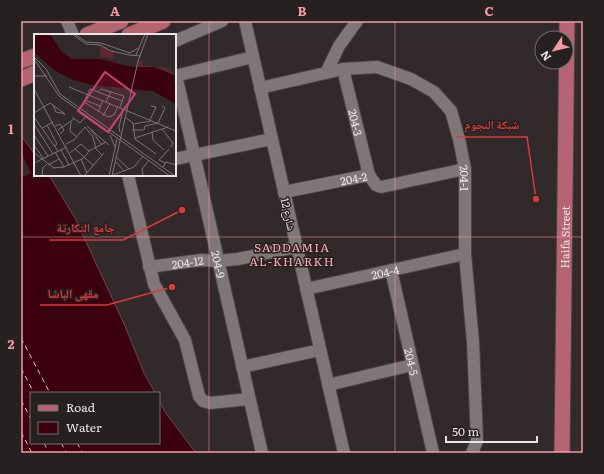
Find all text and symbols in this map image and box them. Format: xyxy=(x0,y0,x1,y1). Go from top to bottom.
text: A xyxy=(110,1,120,20)
text: B xyxy=(298,1,307,20)
text: C xyxy=(484,1,494,20)
north arrow xyxy=(534,30,574,70)
inset map xyxy=(34,34,176,176)
text: N xyxy=(536,48,554,65)
street label: 204-3 xyxy=(345,107,367,138)
callout: شبكة النجوم xyxy=(456,113,527,137)
text: شبكة النجوم xyxy=(465,115,519,133)
text: 1 xyxy=(8,119,14,138)
street label: 204-1 xyxy=(456,163,473,192)
street label: 204-2 xyxy=(339,167,369,189)
street label: شارع 12 xyxy=(277,196,301,232)
street label: Haifa Street xyxy=(556,205,573,268)
callout: جامع التكارتة xyxy=(49,216,123,240)
text: جامع التكارتة xyxy=(57,218,116,236)
district label: SADDAMIA AL-KHARKH xyxy=(249,238,335,270)
street label: 204-9 xyxy=(208,249,230,280)
street label: 204-12 xyxy=(171,252,205,272)
street label: 204-4 xyxy=(370,261,400,282)
callout: مقهى الباشا xyxy=(40,281,107,305)
text: مقهى الباشا xyxy=(48,284,99,302)
text: 2 xyxy=(8,334,15,353)
street label: 204-5 xyxy=(401,346,423,377)
legend xyxy=(30,392,160,444)
text: Road xyxy=(66,398,96,416)
text: Water xyxy=(66,418,102,436)
scale bar xyxy=(446,418,537,444)
text: 50 m xyxy=(452,422,479,440)

